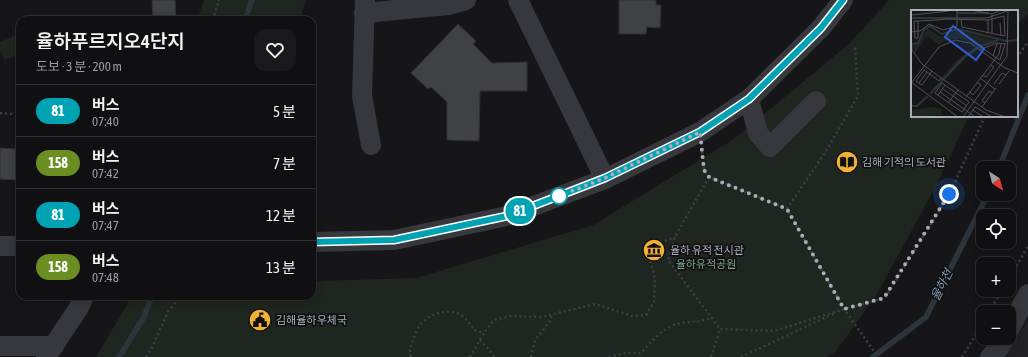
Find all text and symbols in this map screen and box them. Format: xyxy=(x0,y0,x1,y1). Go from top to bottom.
inset map xyxy=(911,10,1018,117)
button: heart xyxy=(254,29,296,71)
text: 율하푸르지오4단지 xyxy=(36,30,185,52)
text: 도보 · 3 분 · 200 m xyxy=(36,59,122,74)
text: 버스 xyxy=(92,96,120,113)
text: 81 xyxy=(51,103,65,119)
text: 5 분 xyxy=(273,103,296,120)
text: 07:40 xyxy=(92,114,119,129)
text: 버스 xyxy=(92,148,120,165)
library icon: 김해 기적의 도서관 xyxy=(834,149,860,175)
text: 158 xyxy=(48,155,68,171)
text: 7 분 xyxy=(273,155,296,172)
place label: 김해 기적의 도서관 xyxy=(862,156,946,168)
north arrow xyxy=(976,161,1016,201)
map controls xyxy=(976,161,1016,345)
text: 07:42 xyxy=(92,166,119,181)
your location xyxy=(939,184,959,204)
unlabelled marker xyxy=(550,187,568,205)
line badge: 81 xyxy=(502,198,538,224)
text: 버스 xyxy=(92,200,120,217)
text: 81 xyxy=(513,203,527,219)
text: 81 xyxy=(51,207,65,223)
text: 12 분 xyxy=(266,207,296,224)
button: locate xyxy=(976,209,1016,249)
text: 07:47 xyxy=(92,218,119,233)
museum icon: 율하 유적 전시관 xyxy=(641,237,667,263)
place label: 율하 유적 전시관 xyxy=(670,244,744,256)
text: 버스 xyxy=(92,252,120,269)
button: + xyxy=(976,257,1016,297)
park label: 율하유적공원 xyxy=(676,258,736,270)
text: 158 xyxy=(48,259,68,275)
text: 13 분 xyxy=(266,259,296,276)
water label: 율하천 xyxy=(928,265,957,303)
text: 07:48 xyxy=(92,270,119,285)
button: − xyxy=(976,305,1016,345)
public building icon: 김해율하우체국 xyxy=(247,307,273,333)
place label: 김해율하우체국 xyxy=(276,314,347,326)

